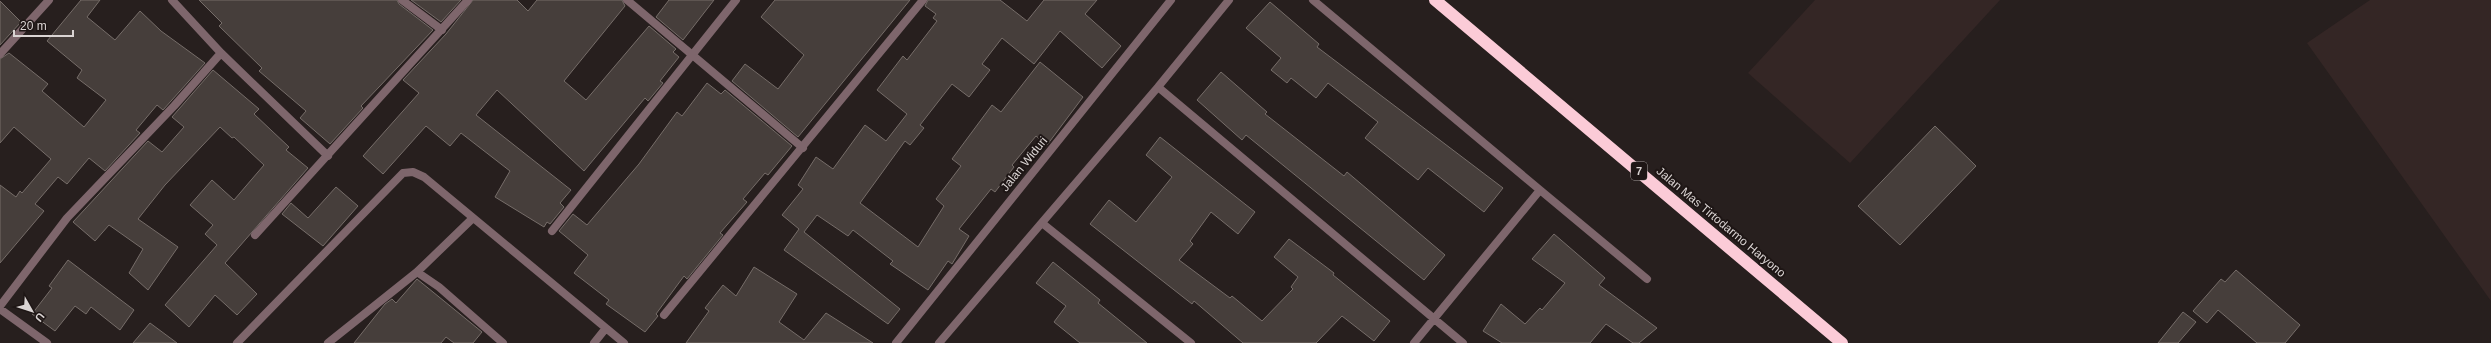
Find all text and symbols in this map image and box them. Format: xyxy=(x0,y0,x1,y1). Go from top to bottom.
scale bar xyxy=(14,12,73,38)
text: 20 m xyxy=(20,19,47,33)
street label: Jalan Widuri xyxy=(998,134,1050,194)
road number: 7 xyxy=(1631,162,1647,180)
street label: Jalan Mas Tirtodarmo Haryono xyxy=(1654,164,1789,280)
north arrow xyxy=(12,291,52,331)
text: U xyxy=(33,310,47,324)

